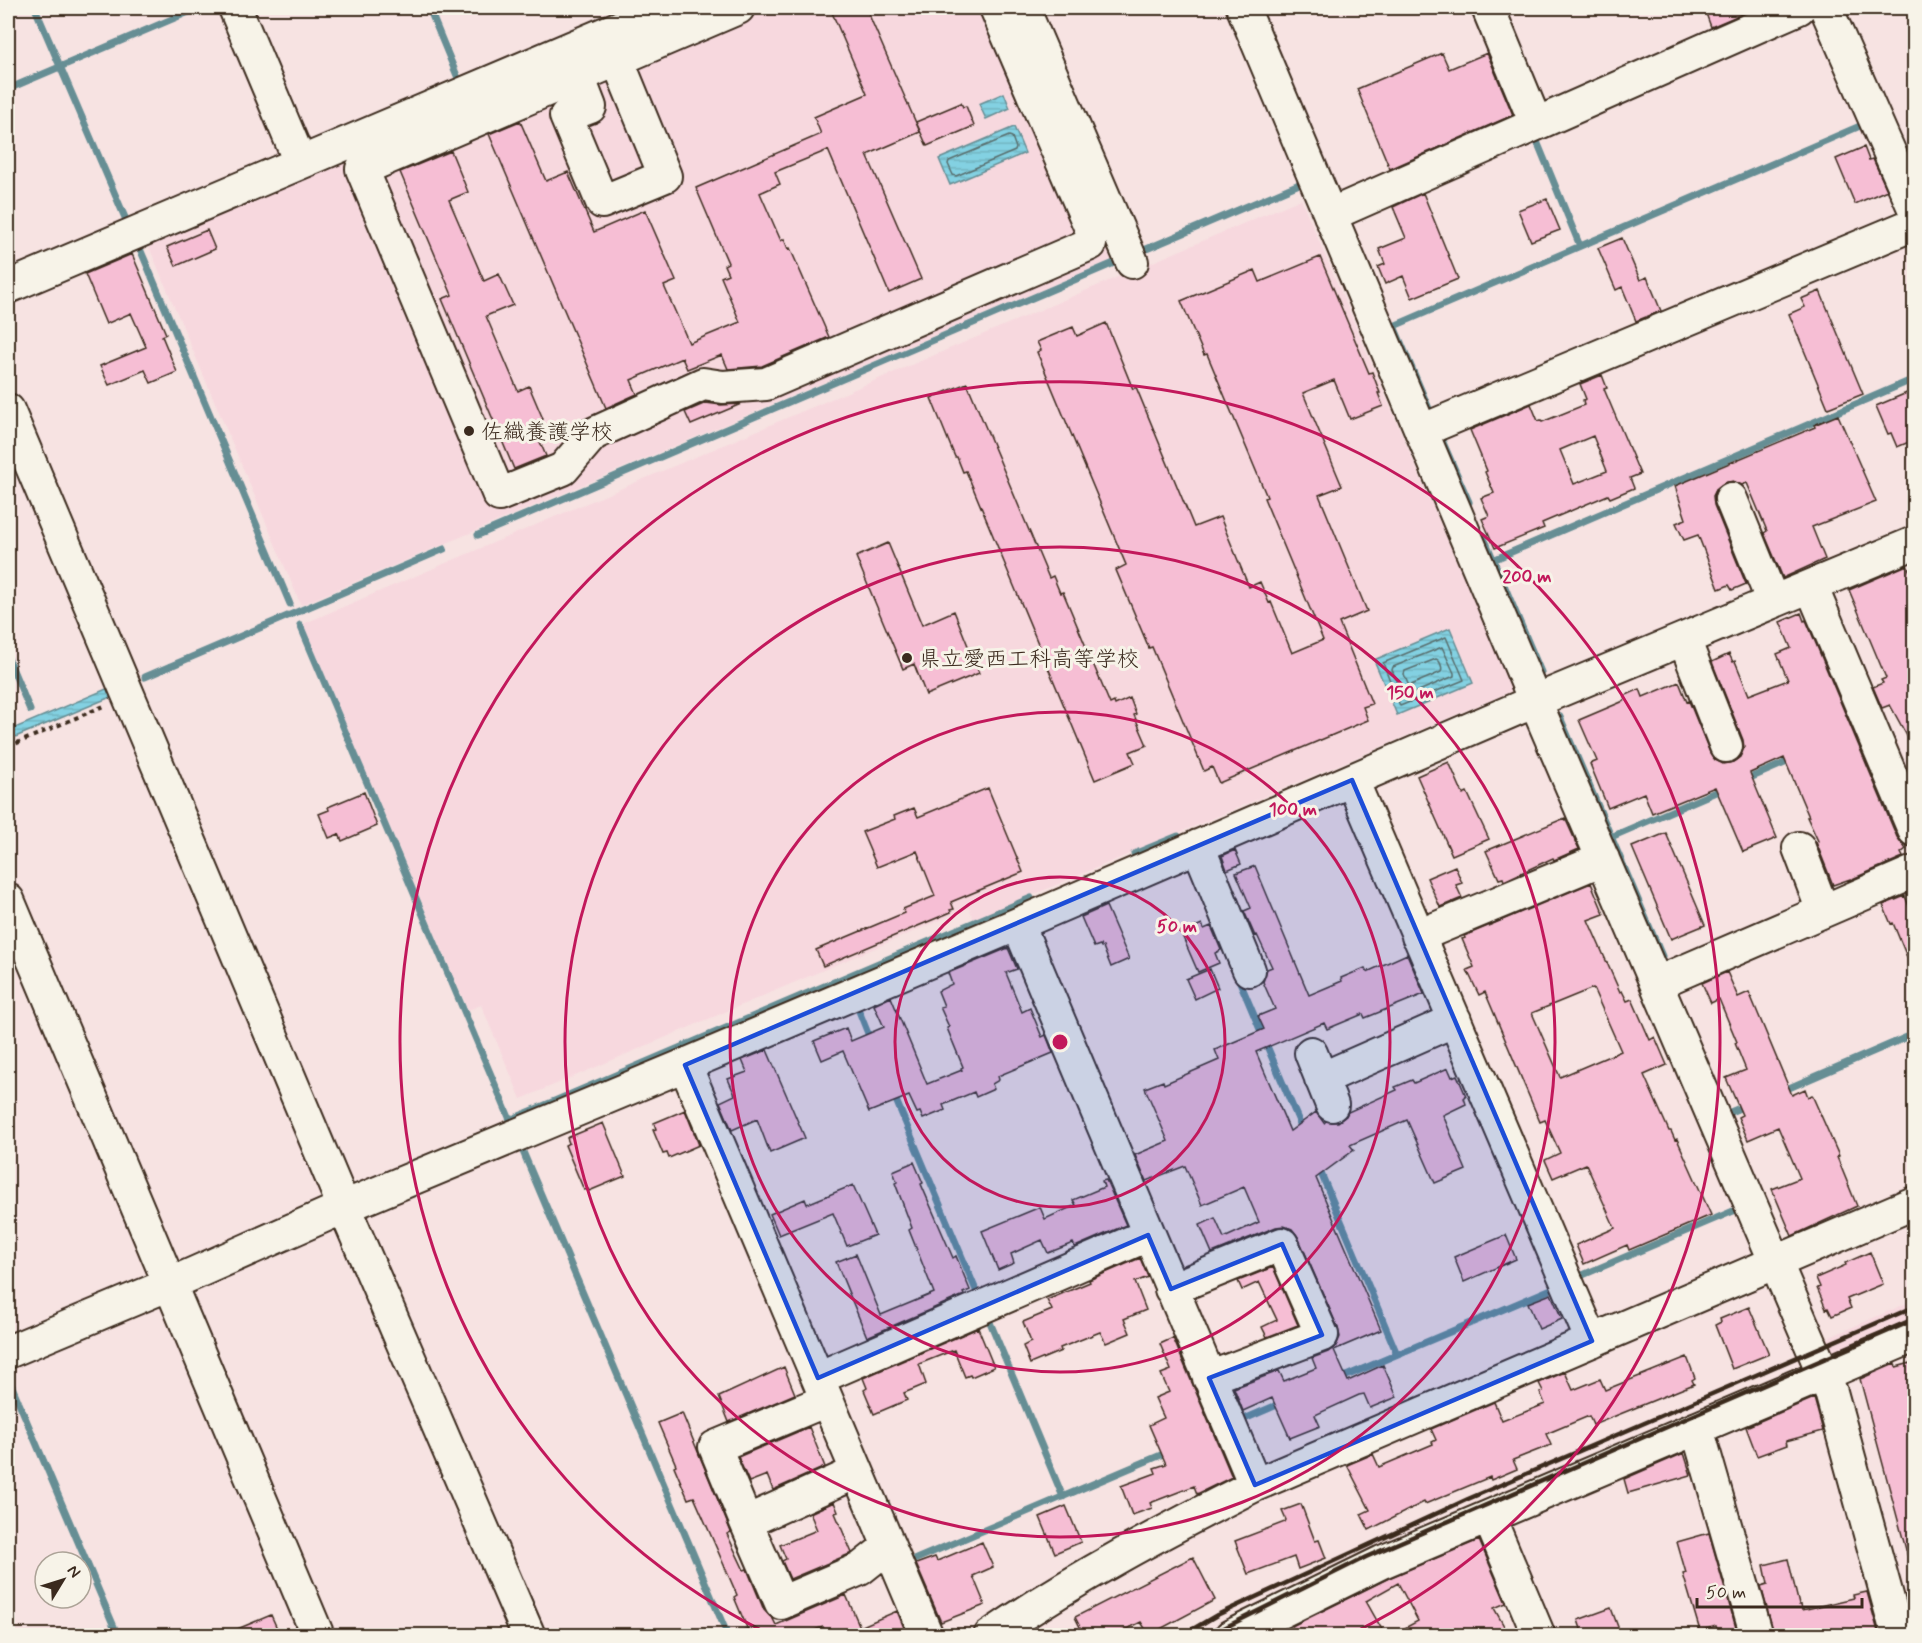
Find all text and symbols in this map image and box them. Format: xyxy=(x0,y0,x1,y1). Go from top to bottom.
place label: 佐織養護学校 xyxy=(481,419,613,447)
marker: 佐織養護学校 xyxy=(462,424,476,438)
text: 200 m xyxy=(1502,565,1552,589)
place label: 県立愛西工科高等学校 xyxy=(919,646,1139,674)
marker: 県立愛西工科高等学校 xyxy=(900,651,914,665)
text: 150 m xyxy=(1386,681,1434,705)
text: 100 m xyxy=(1269,798,1317,822)
text: 50 m xyxy=(1157,915,1197,939)
centre of rings xyxy=(1050,1032,1070,1052)
north arrow xyxy=(33,1550,93,1610)
text: N xyxy=(62,1561,85,1582)
scale bar xyxy=(1697,1571,1862,1609)
text: 50 m xyxy=(1706,1581,1746,1605)

